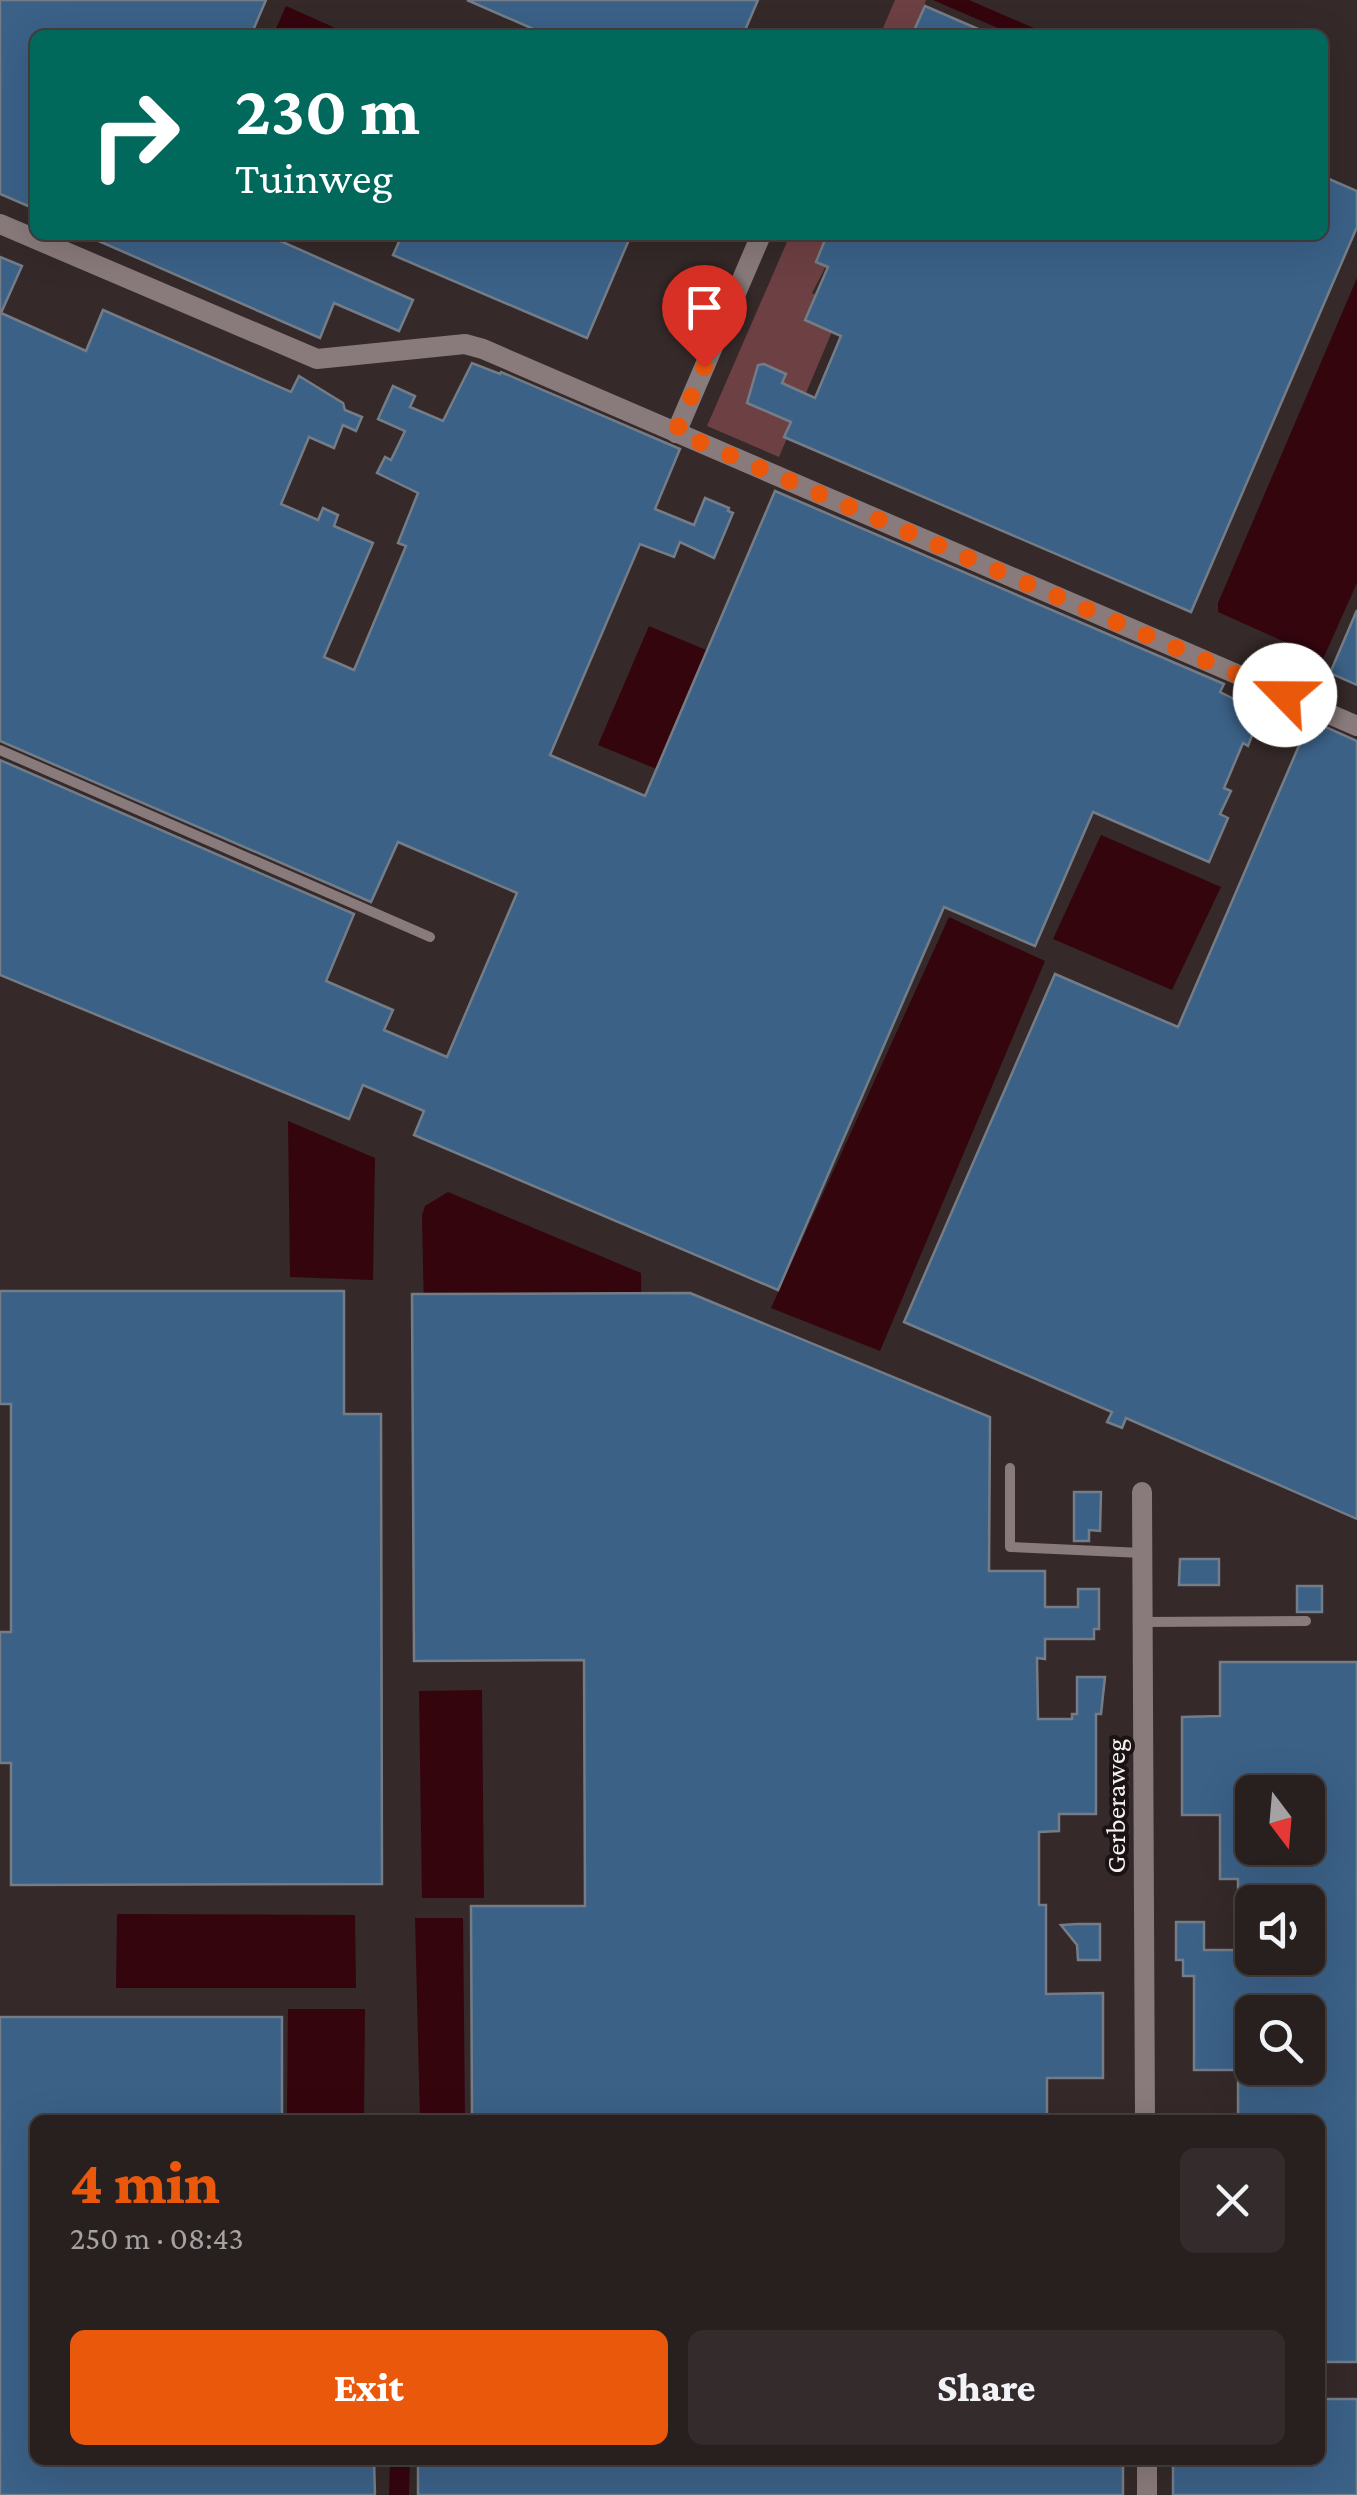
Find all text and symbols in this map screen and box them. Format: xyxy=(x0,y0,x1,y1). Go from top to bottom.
icon: right xyxy=(70,70,200,200)
text: 230 m xyxy=(235,71,420,149)
text: Tuinweg xyxy=(235,153,393,203)
pin xyxy=(662,265,747,368)
icon: arrive xyxy=(677,280,732,335)
position arrow xyxy=(1233,643,1337,747)
street label: Gerberaweg xyxy=(1100,1738,1131,1873)
north arrow xyxy=(1235,1775,1325,1865)
map controls xyxy=(1235,1775,1325,2085)
button: sound xyxy=(1235,1885,1325,1975)
button: search xyxy=(1235,1995,1325,2085)
button: close xyxy=(1180,2148,1285,2253)
text: 4 min xyxy=(70,2149,220,2216)
text: 250 m · 08:43 xyxy=(70,2220,244,2256)
button: Exit xyxy=(70,2330,668,2445)
button: Share xyxy=(688,2330,1285,2445)

